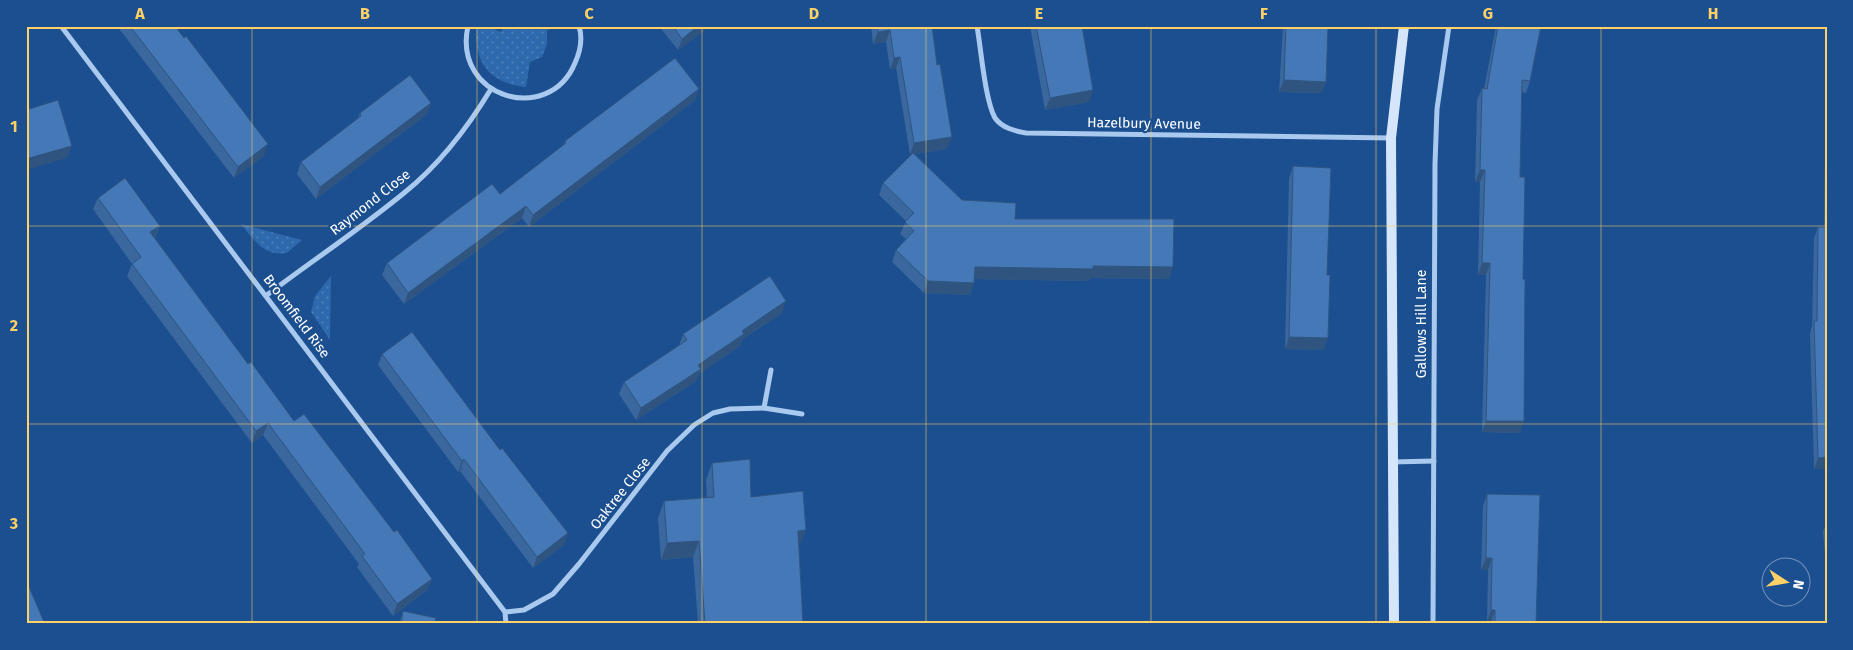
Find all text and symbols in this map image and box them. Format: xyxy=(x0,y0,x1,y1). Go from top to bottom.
text: A xyxy=(134,4,145,23)
text: B xyxy=(360,4,370,23)
text: C xyxy=(584,4,594,23)
text: D xyxy=(809,4,819,23)
text: E xyxy=(1035,4,1043,23)
text: F xyxy=(1260,4,1268,23)
text: G xyxy=(1483,4,1493,23)
text: H xyxy=(1708,4,1718,23)
street label: Hazelbury Avenue xyxy=(1087,114,1201,133)
text: 1 xyxy=(10,117,18,136)
street label: Raymond Close xyxy=(327,166,414,239)
street label: Gallows Hill Lane xyxy=(1413,270,1430,378)
street label: Broomfield Rise xyxy=(260,271,334,361)
text: 2 xyxy=(10,316,18,335)
street label: Oaktree Close xyxy=(587,454,654,533)
text: 3 xyxy=(9,514,18,533)
north arrow xyxy=(1760,558,1810,608)
text: N xyxy=(1789,578,1808,591)

